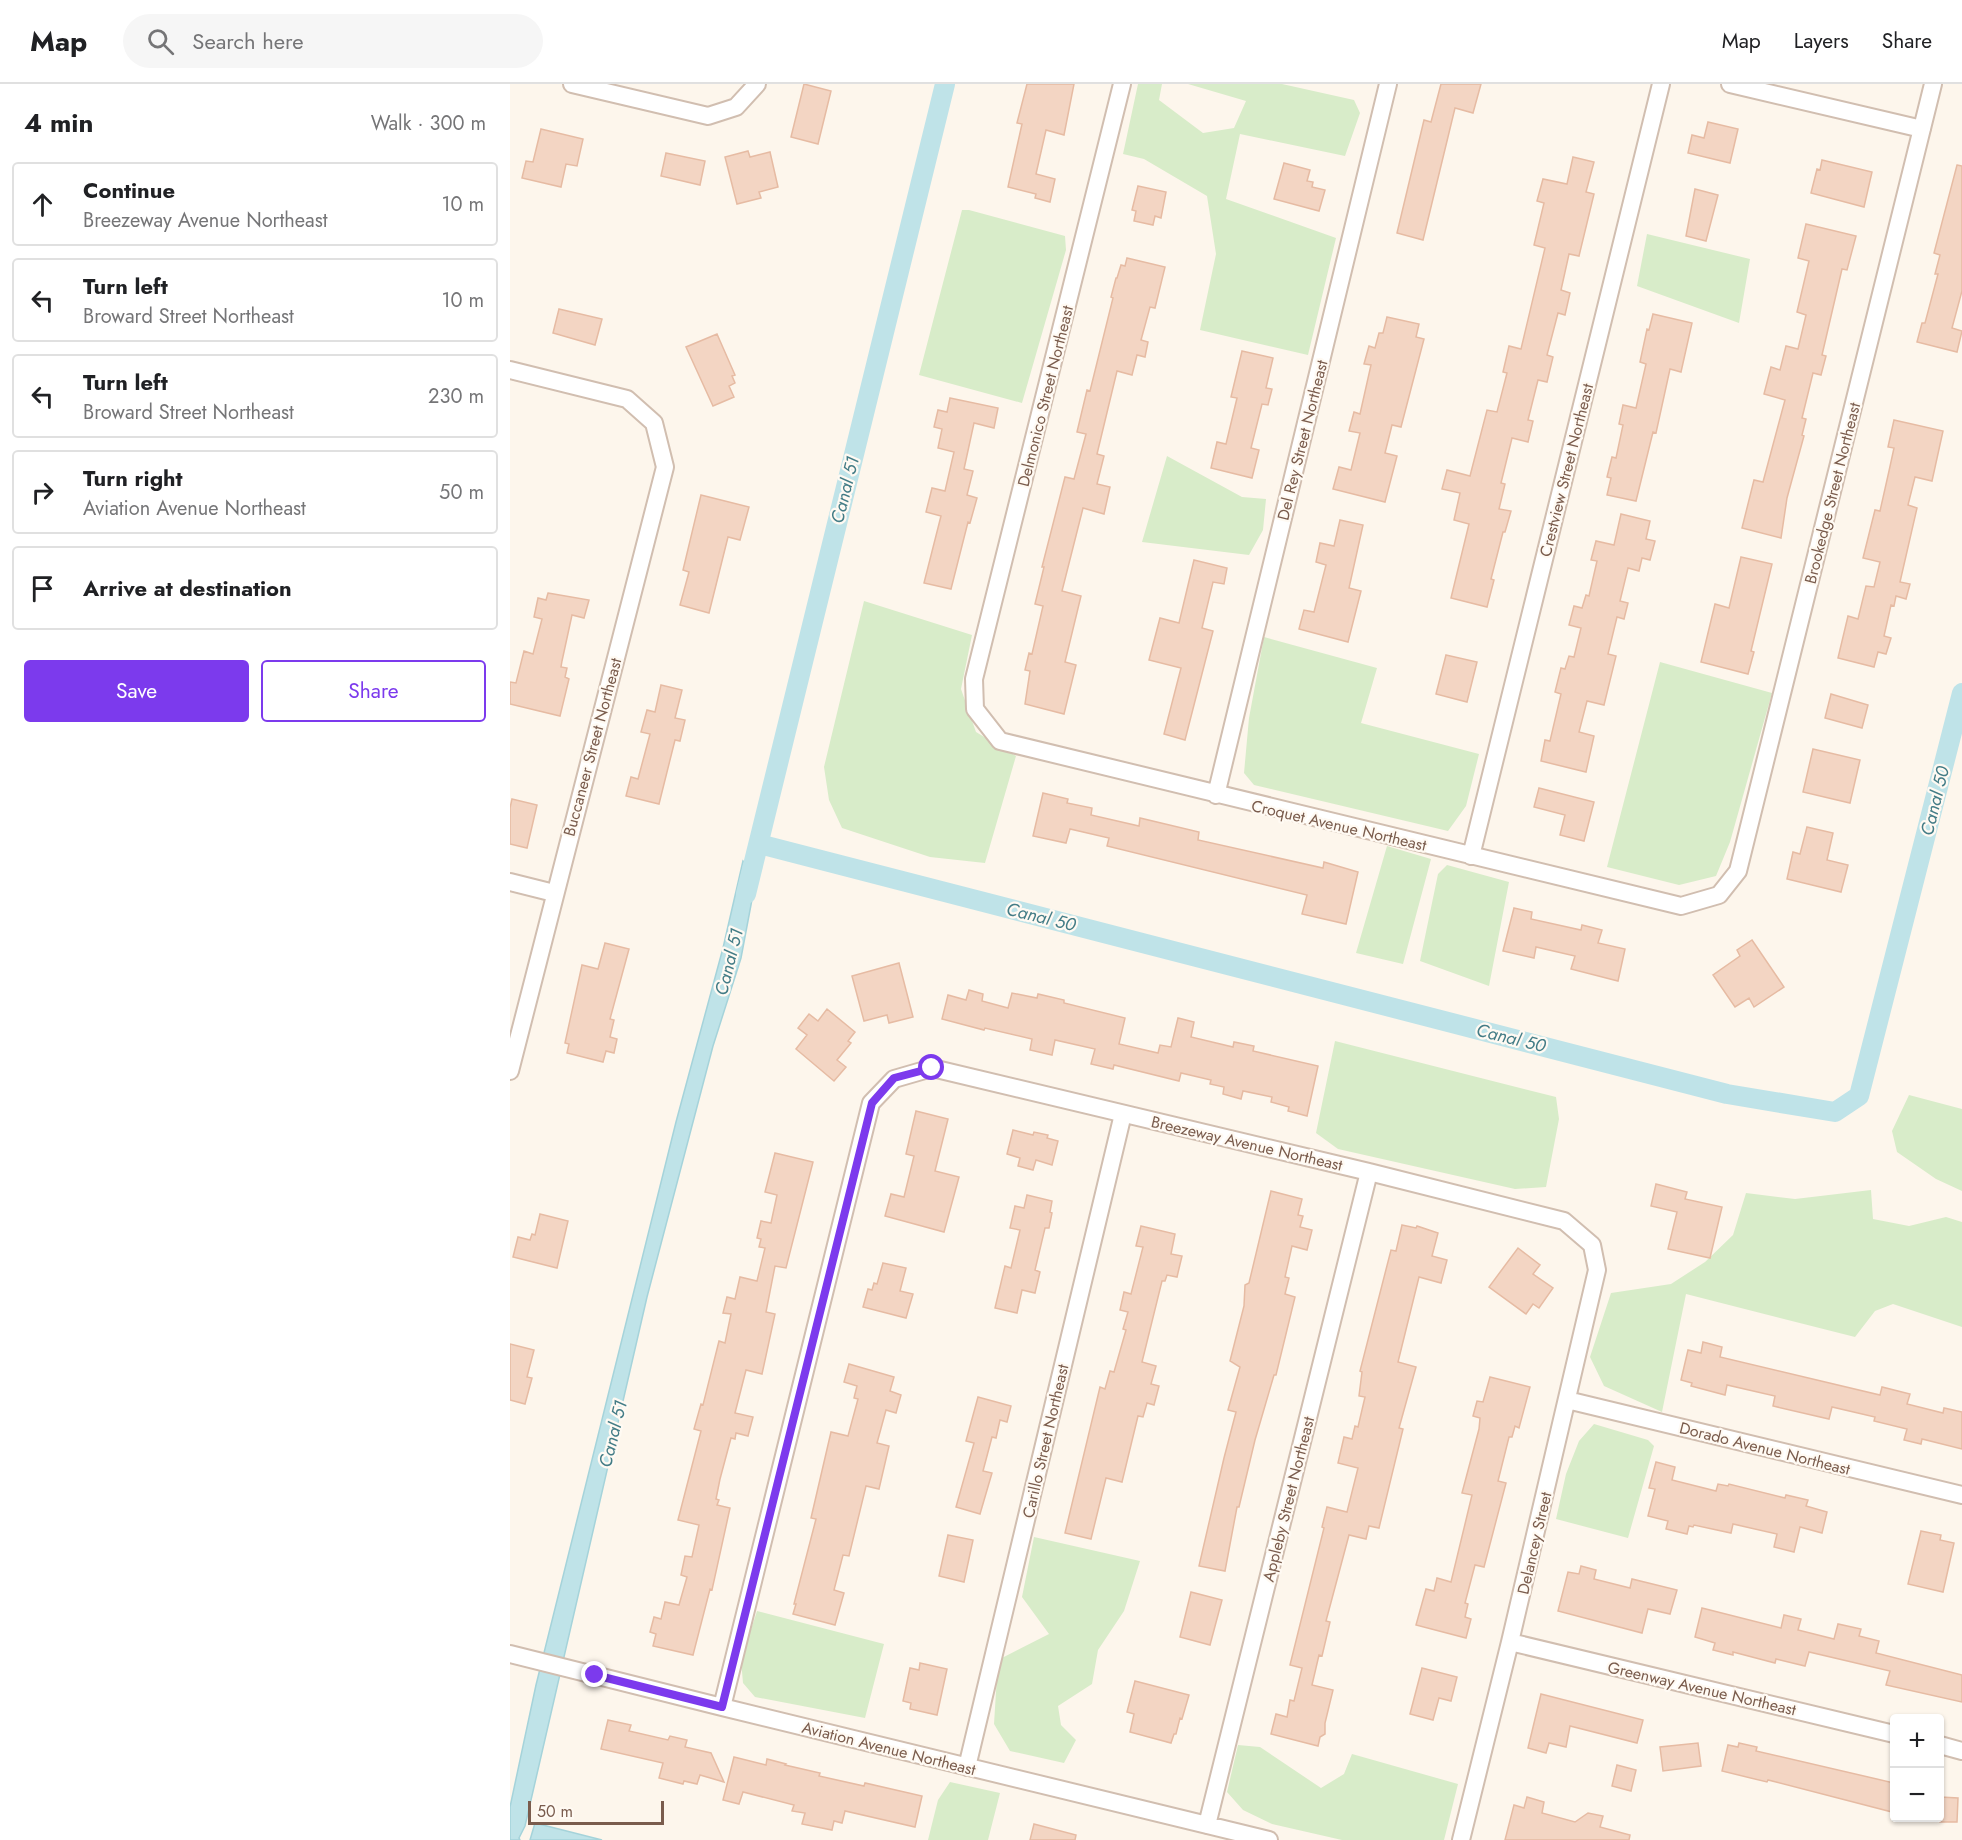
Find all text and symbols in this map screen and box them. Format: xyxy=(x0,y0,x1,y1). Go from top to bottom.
search box xyxy=(123,14,543,68)
text: Map xyxy=(30,21,87,62)
icon: search xyxy=(144,25,177,58)
text: Search here xyxy=(192,25,304,57)
text: Map xyxy=(1722,26,1761,56)
text: Layers xyxy=(1794,26,1849,56)
text: Share xyxy=(1882,26,1932,56)
text: 4 min xyxy=(24,104,93,142)
text: Walk · 300 m xyxy=(371,109,486,138)
text: Continue xyxy=(83,174,175,206)
icon: ahead xyxy=(26,188,59,221)
text: 10 m xyxy=(441,190,484,219)
text: Breezeway Avenue Northeast xyxy=(83,206,328,235)
text: Turn left xyxy=(83,270,168,302)
icon: left xyxy=(26,284,59,317)
text: 10 m xyxy=(441,286,484,315)
text: Broward Street Northeast xyxy=(83,302,294,331)
street label: Delmonico Street Northeast xyxy=(1012,303,1079,489)
street label: Del Rey Street Northeast xyxy=(1271,357,1334,523)
text: Turn left xyxy=(83,366,168,398)
icon: left xyxy=(26,380,59,413)
street label: Crestview Street Northeast xyxy=(1534,381,1599,559)
text: 230 m xyxy=(428,382,484,411)
text: Broward Street Northeast xyxy=(83,398,294,427)
street label: Brookedge Street Northeast xyxy=(1799,400,1866,586)
water label: Canal 51 xyxy=(824,454,866,526)
text: Turn right xyxy=(83,462,183,494)
icon: right xyxy=(26,476,59,509)
text: 50 m xyxy=(439,478,484,507)
text: Aviation Avenue Northeast xyxy=(83,494,306,523)
icon: arrive xyxy=(26,572,59,605)
text: Arrive at destination xyxy=(83,572,292,604)
street label: Buccaneer Street Northeast xyxy=(558,655,627,839)
button: Save xyxy=(24,660,249,722)
button: Share xyxy=(261,660,486,722)
water label: Canal 50 xyxy=(1914,763,1956,838)
street label: Croquet Avenue Northeast xyxy=(1249,794,1429,857)
water label: Canal 50 xyxy=(1004,896,1079,938)
water label: Canal 51 xyxy=(708,926,750,998)
water label: Canal 50 xyxy=(1474,1017,1549,1059)
route start xyxy=(918,1054,944,1080)
street label: Breezeway Avenue Northeast xyxy=(1149,1110,1345,1177)
street label: Carillo Street Northeast xyxy=(1017,1362,1074,1520)
water label: Canal 51 xyxy=(592,1398,634,1470)
street label: Appleby Street Northeast xyxy=(1257,1414,1320,1584)
street label: Dorado Avenue Northeast xyxy=(1677,1416,1853,1481)
street label: Delancey Street xyxy=(1512,1489,1557,1597)
street label: Greenway Avenue Northeast xyxy=(1606,1656,1798,1721)
route end xyxy=(581,1661,607,1687)
map controls xyxy=(1890,1714,1944,1822)
button: + xyxy=(1890,1714,1944,1768)
street label: Aviation Avenue Northeast xyxy=(800,1716,978,1781)
button: − xyxy=(1890,1768,1944,1822)
scale bar xyxy=(528,1798,664,1826)
text: 50 m xyxy=(537,1800,573,1823)

